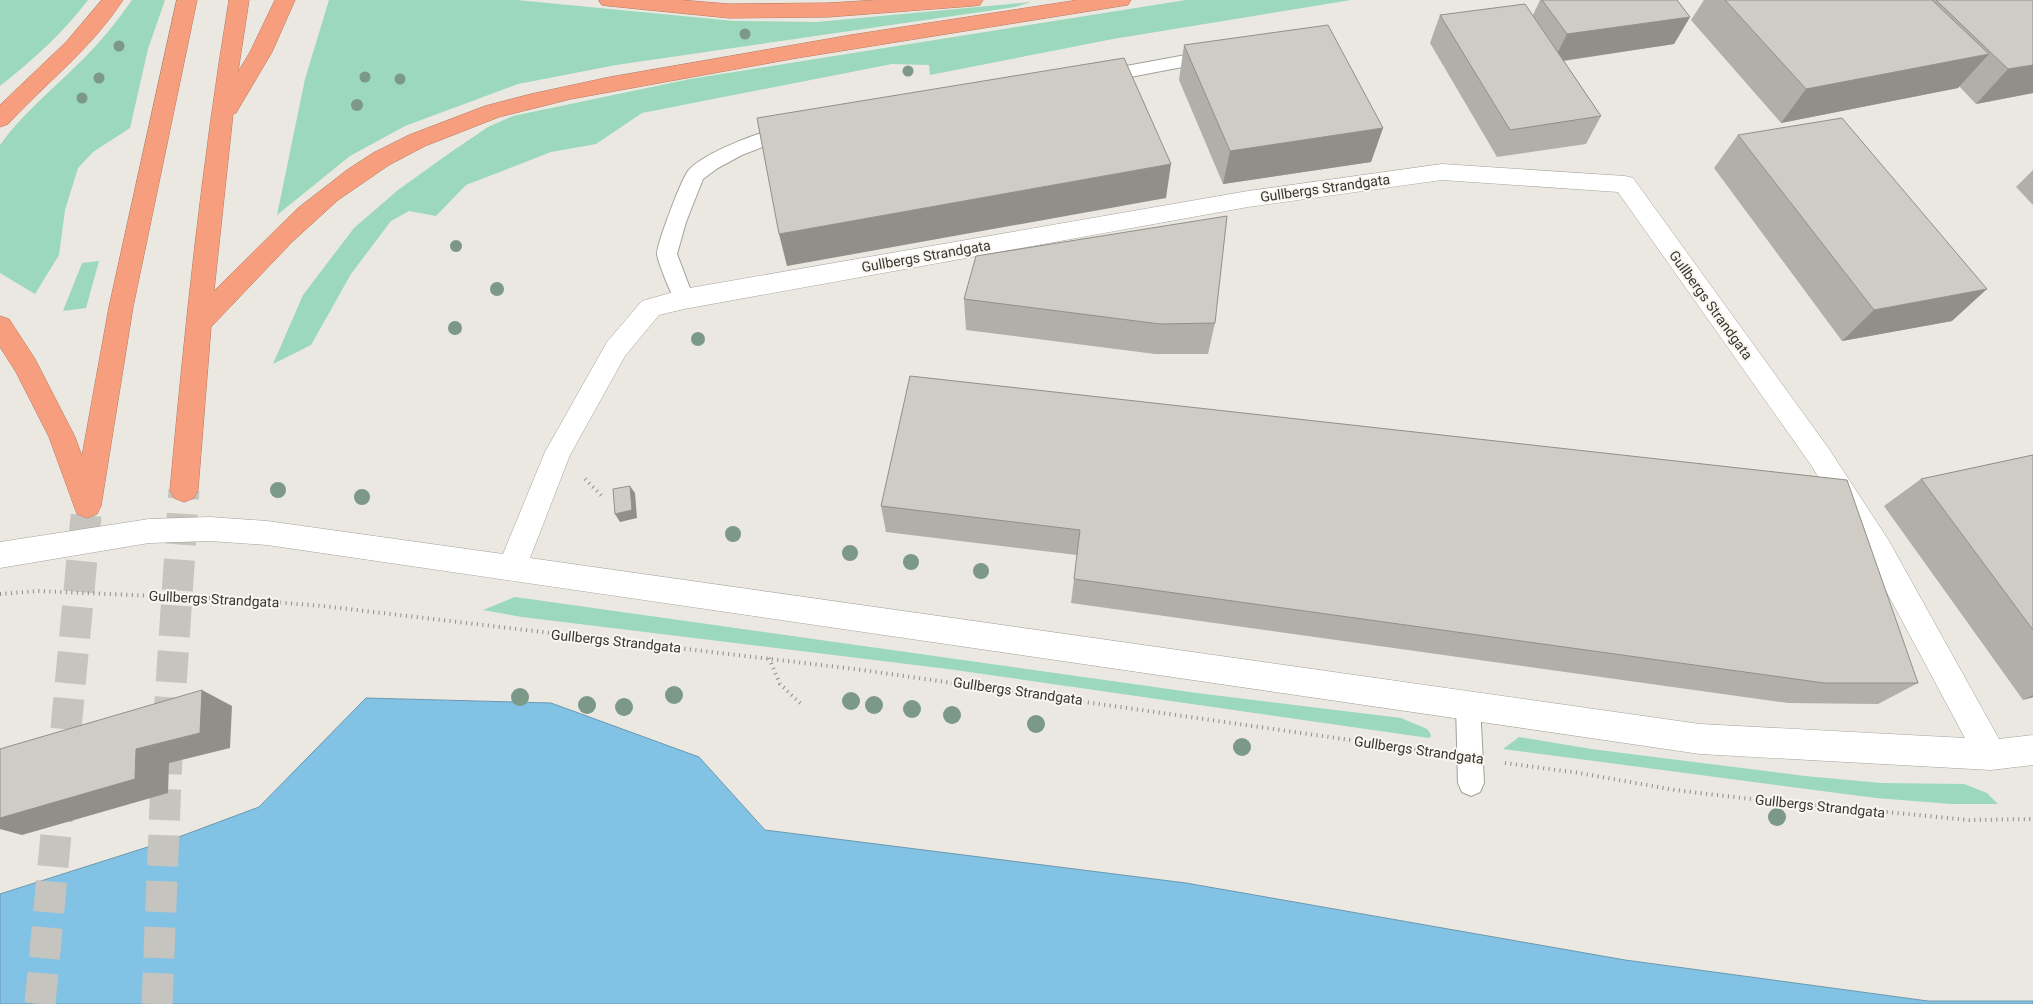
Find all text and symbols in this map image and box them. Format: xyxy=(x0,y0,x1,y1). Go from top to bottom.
street label: Gullbergs Strandgata xyxy=(1259,171,1391,205)
street label: Gullbergs Strandgata xyxy=(860,237,992,275)
street label: Gullbergs Strandgata xyxy=(1666,247,1756,363)
street label: Gullbergs Strandgata xyxy=(148,588,280,610)
street label: Gullbergs Strandgata xyxy=(550,626,682,656)
street label: Gullbergs Strandgata xyxy=(952,674,1084,708)
street label: Gullbergs Strandgata xyxy=(1353,733,1485,767)
street label: Gullbergs Strandgata xyxy=(1754,791,1886,821)

